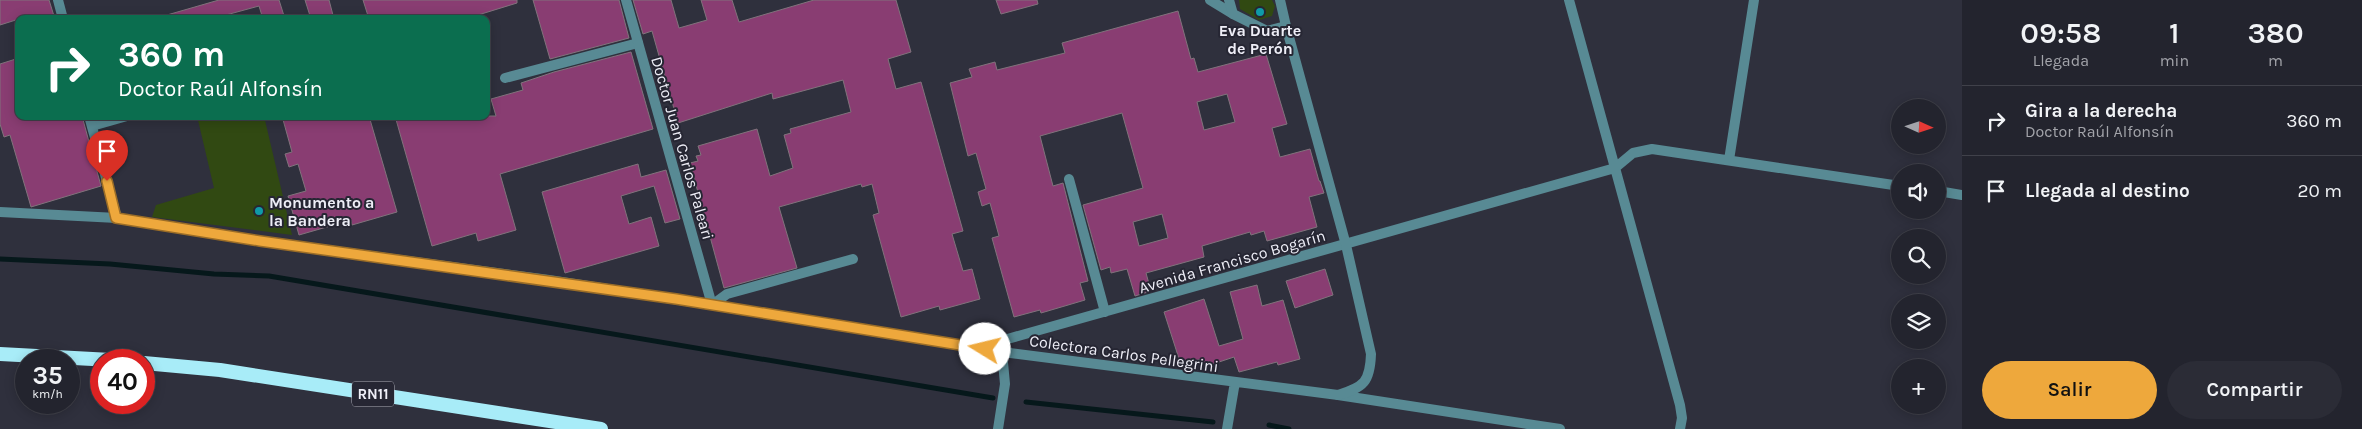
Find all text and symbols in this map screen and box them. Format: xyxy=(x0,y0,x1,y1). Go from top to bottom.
marker: Eva Duarte de Perón xyxy=(1254,6,1266,18)
text: 09:58 xyxy=(2020,15,2101,51)
text: 1 xyxy=(2169,15,2180,51)
text: 380 xyxy=(2247,15,2304,51)
place label: Eva Duarte de Perón xyxy=(1219,21,1301,58)
text: 360 m xyxy=(118,34,225,75)
icon: right xyxy=(35,35,100,100)
text: Llegada xyxy=(2033,51,2089,70)
text: min xyxy=(2160,51,2189,70)
text: m xyxy=(2268,51,2283,70)
street label: Doctor Juan Carlos Paleari xyxy=(647,54,718,242)
text: Doctor Raúl Alfonsín xyxy=(118,76,323,102)
north arrow xyxy=(1891,99,1946,154)
map controls xyxy=(1891,99,1946,414)
text: Gira a la derecha xyxy=(2025,100,2177,122)
icon: right xyxy=(1982,107,2010,135)
text: 360 m xyxy=(2286,110,2342,132)
text: Doctor Raúl Alfonsín xyxy=(2025,122,2174,141)
pin xyxy=(86,130,128,181)
icon: arrive xyxy=(93,137,121,165)
button: sound xyxy=(1891,164,1946,219)
icon: arrive xyxy=(1982,177,2010,205)
text: Llegada al destino xyxy=(2025,180,2190,202)
text: 20 m xyxy=(2297,180,2342,202)
place label: Monumento a la Bandera xyxy=(269,193,374,230)
marker: Monumento a la Bandera xyxy=(253,205,265,217)
street label: Avenida Francisco Bogarín xyxy=(1137,226,1328,297)
button: search xyxy=(1891,229,1946,284)
button: layers xyxy=(1891,294,1946,349)
position arrow xyxy=(958,322,1010,374)
street label: Colectora Carlos Pellegrini xyxy=(1028,331,1220,376)
speed limit sign: 40 xyxy=(90,349,155,414)
button: + xyxy=(1891,359,1946,414)
text: 35 xyxy=(32,361,63,390)
button: Salir xyxy=(1982,361,2157,419)
button: Compartir xyxy=(2167,361,2342,419)
road number: RN11 xyxy=(352,382,394,406)
text: km/h xyxy=(32,387,63,401)

